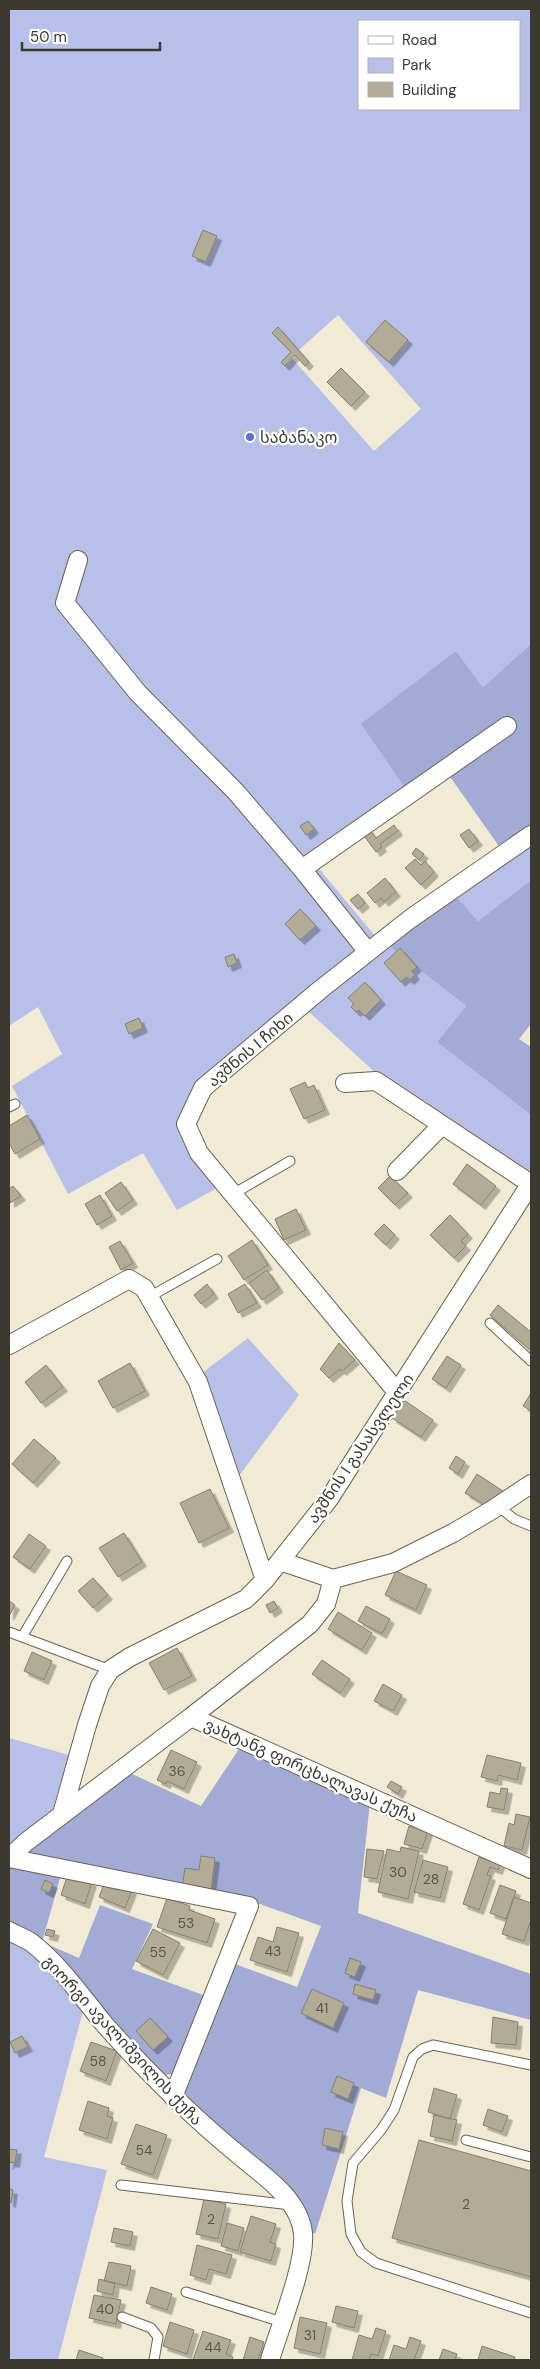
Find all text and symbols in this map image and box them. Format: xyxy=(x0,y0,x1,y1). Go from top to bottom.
scale bar xyxy=(22,20,160,52)
legend xyxy=(358,20,520,110)
text: 50 m xyxy=(30,27,67,47)
text: Road xyxy=(402,30,437,50)
text: Park xyxy=(402,55,432,75)
text: Building xyxy=(402,80,457,100)
place label: საბანაკო xyxy=(260,427,337,448)
marker: საბანაკო xyxy=(244,431,256,443)
street label: ავშნის I ჩიხი xyxy=(203,1007,298,1091)
street label: ავშნის I გასასვლელი xyxy=(302,1369,418,1527)
street label: ვახტანგ ფირცხალავას ქუჩა xyxy=(201,1714,421,1827)
house number: 36 xyxy=(168,1762,186,1780)
house number: 30 xyxy=(389,1863,407,1881)
house number: 28 xyxy=(423,1870,439,1888)
house number: 53 xyxy=(178,1914,194,1932)
house number: 43 xyxy=(265,1942,281,1960)
house number: 55 xyxy=(149,1943,167,1961)
street label: გიორგი ავალიშვილის ქუჩა xyxy=(38,1951,207,2130)
house number: 41 xyxy=(316,1999,328,2017)
house number: 58 xyxy=(89,2052,107,2070)
house number: 54 xyxy=(135,2141,153,2159)
house number: 2 xyxy=(462,2195,470,2213)
house number: 2 xyxy=(207,2210,215,2228)
house number: 40 xyxy=(96,2300,114,2318)
house number: 31 xyxy=(304,2326,316,2344)
house number: 44 xyxy=(205,2338,222,2356)

